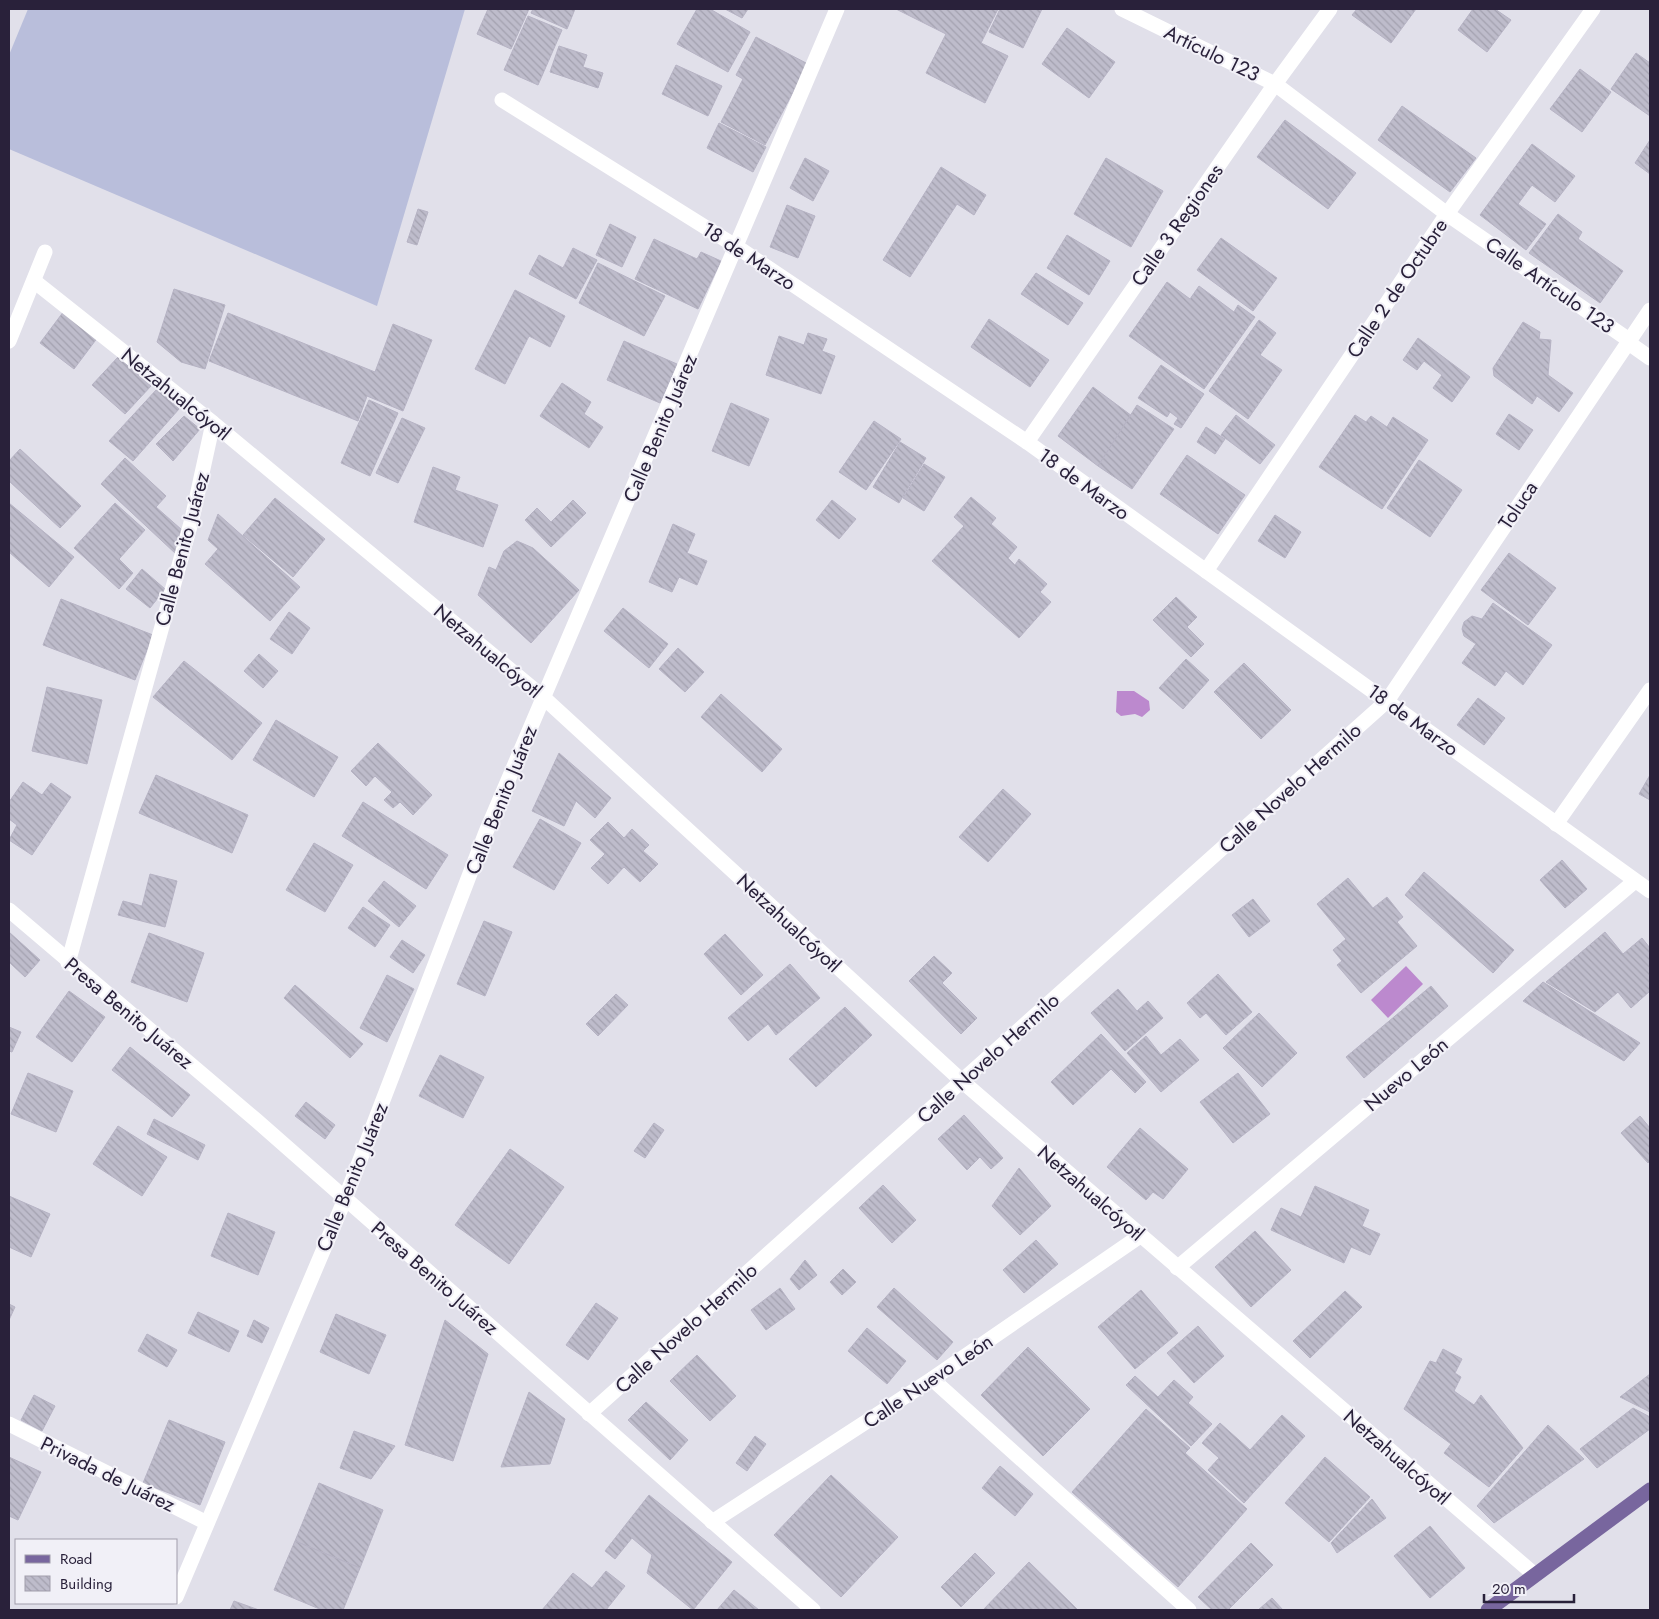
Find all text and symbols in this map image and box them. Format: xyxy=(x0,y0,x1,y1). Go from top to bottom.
street label: Artículo 123 xyxy=(1159,18,1264,89)
street label: Calle 3 Regiones xyxy=(1124,158,1230,292)
street label: Calle 2 de Octubre xyxy=(1340,213,1455,364)
street label: 18 de Marzo xyxy=(696,215,801,298)
street label: Calle Artículo 123 xyxy=(1479,230,1620,341)
street label: Netzahualcóyotl xyxy=(115,341,237,448)
street label: Calle Benito Juárez xyxy=(616,350,705,507)
street label: 18 de Marzo xyxy=(1032,441,1135,528)
street label: Calle Benito Juárez xyxy=(148,469,217,629)
street label: Toluca xyxy=(1492,475,1545,535)
street label: Netzahualcóyotl xyxy=(427,597,548,705)
street label: 18 de Marzo xyxy=(1361,677,1464,764)
street label: Calle Novelo Hermilo xyxy=(1213,716,1368,860)
street label: Calle Benito Juárez xyxy=(458,721,545,879)
street label: Netzahualcóyotl xyxy=(730,867,847,980)
street label: Presa Benito Juárez xyxy=(58,951,200,1076)
street label: Calle Novelo Hermilo xyxy=(911,986,1066,1130)
street label: Nuevo León xyxy=(1358,1030,1455,1118)
street label: Calle Benito Juárez xyxy=(309,1098,396,1256)
street label: Netzahualcóyotl xyxy=(1031,1139,1151,1248)
street label: Presa Benito Juárez xyxy=(364,1215,505,1342)
street label: Calle Novelo Hermilo xyxy=(609,1256,764,1400)
street label: Calle Nuevo León xyxy=(858,1327,999,1436)
street label: Netzahualcóyotl xyxy=(1337,1403,1457,1512)
street label: Privada de Juárez xyxy=(36,1429,180,1520)
legend xyxy=(15,1539,178,1604)
text: Road xyxy=(60,1548,92,1570)
scale bar xyxy=(1484,1572,1574,1604)
text: Building xyxy=(60,1573,112,1595)
text: 20 m xyxy=(1492,1578,1526,1600)

